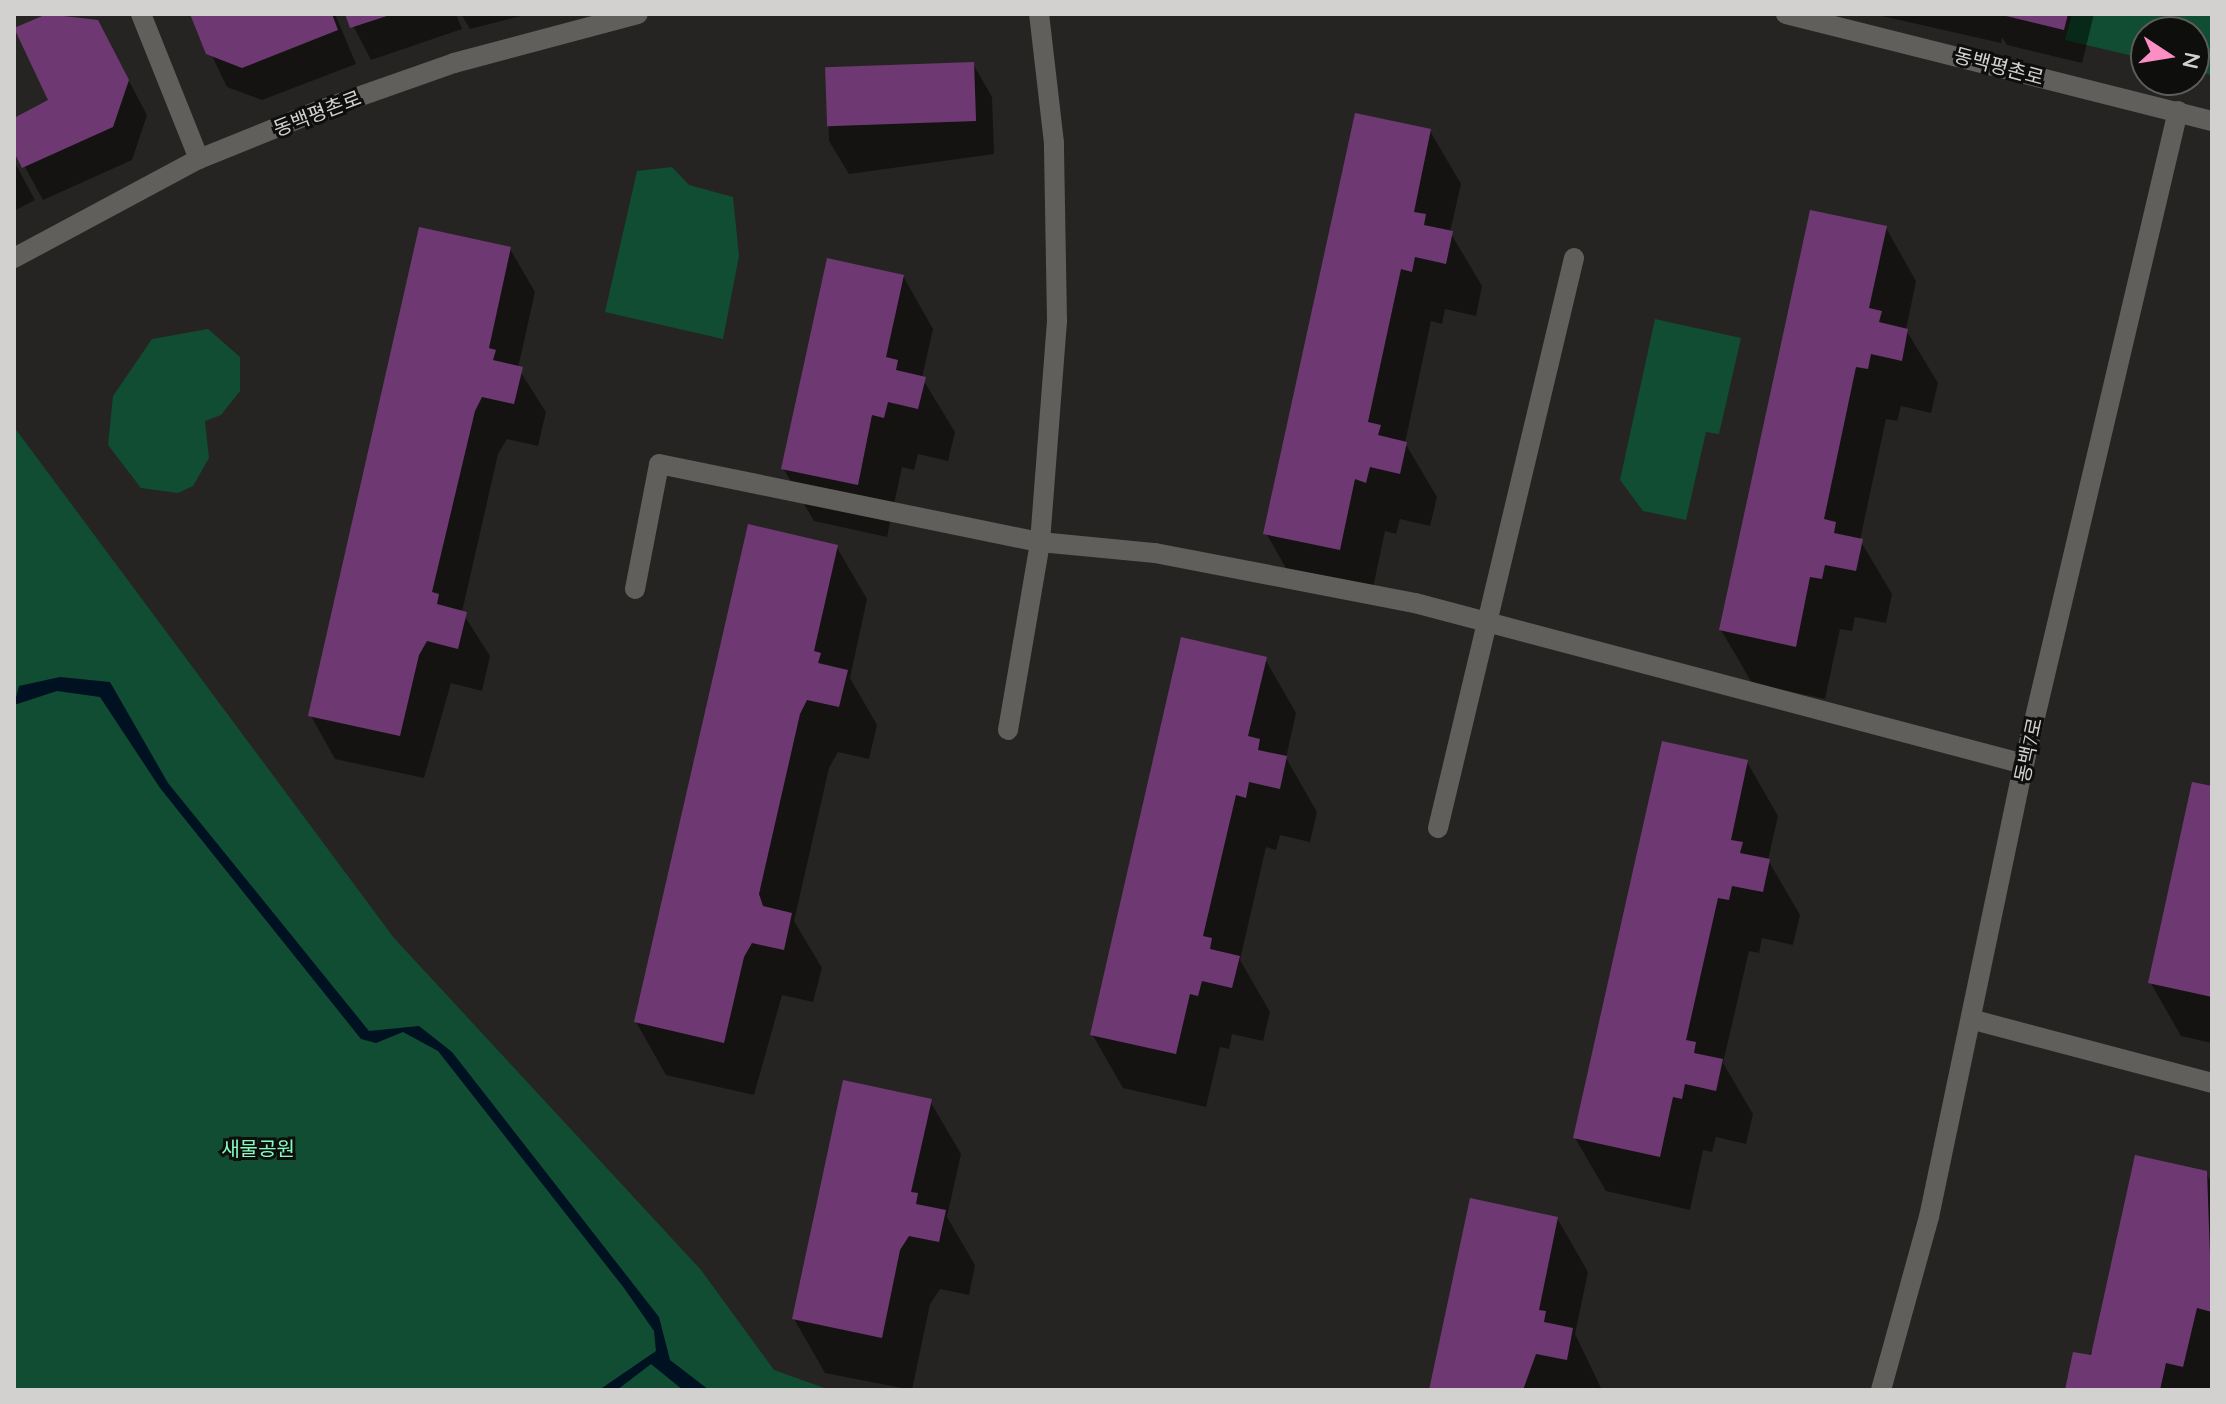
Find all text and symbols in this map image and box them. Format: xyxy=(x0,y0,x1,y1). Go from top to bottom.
north arrow xyxy=(2130,16,2210,96)
street label: 동백평촌로 xyxy=(1951,43,2047,89)
text: N xyxy=(2176,50,2207,71)
street label: 동백평촌로 xyxy=(270,85,364,141)
street label: 동백7로 xyxy=(2009,715,2047,785)
park label: 새물공원 xyxy=(221,1136,295,1160)

